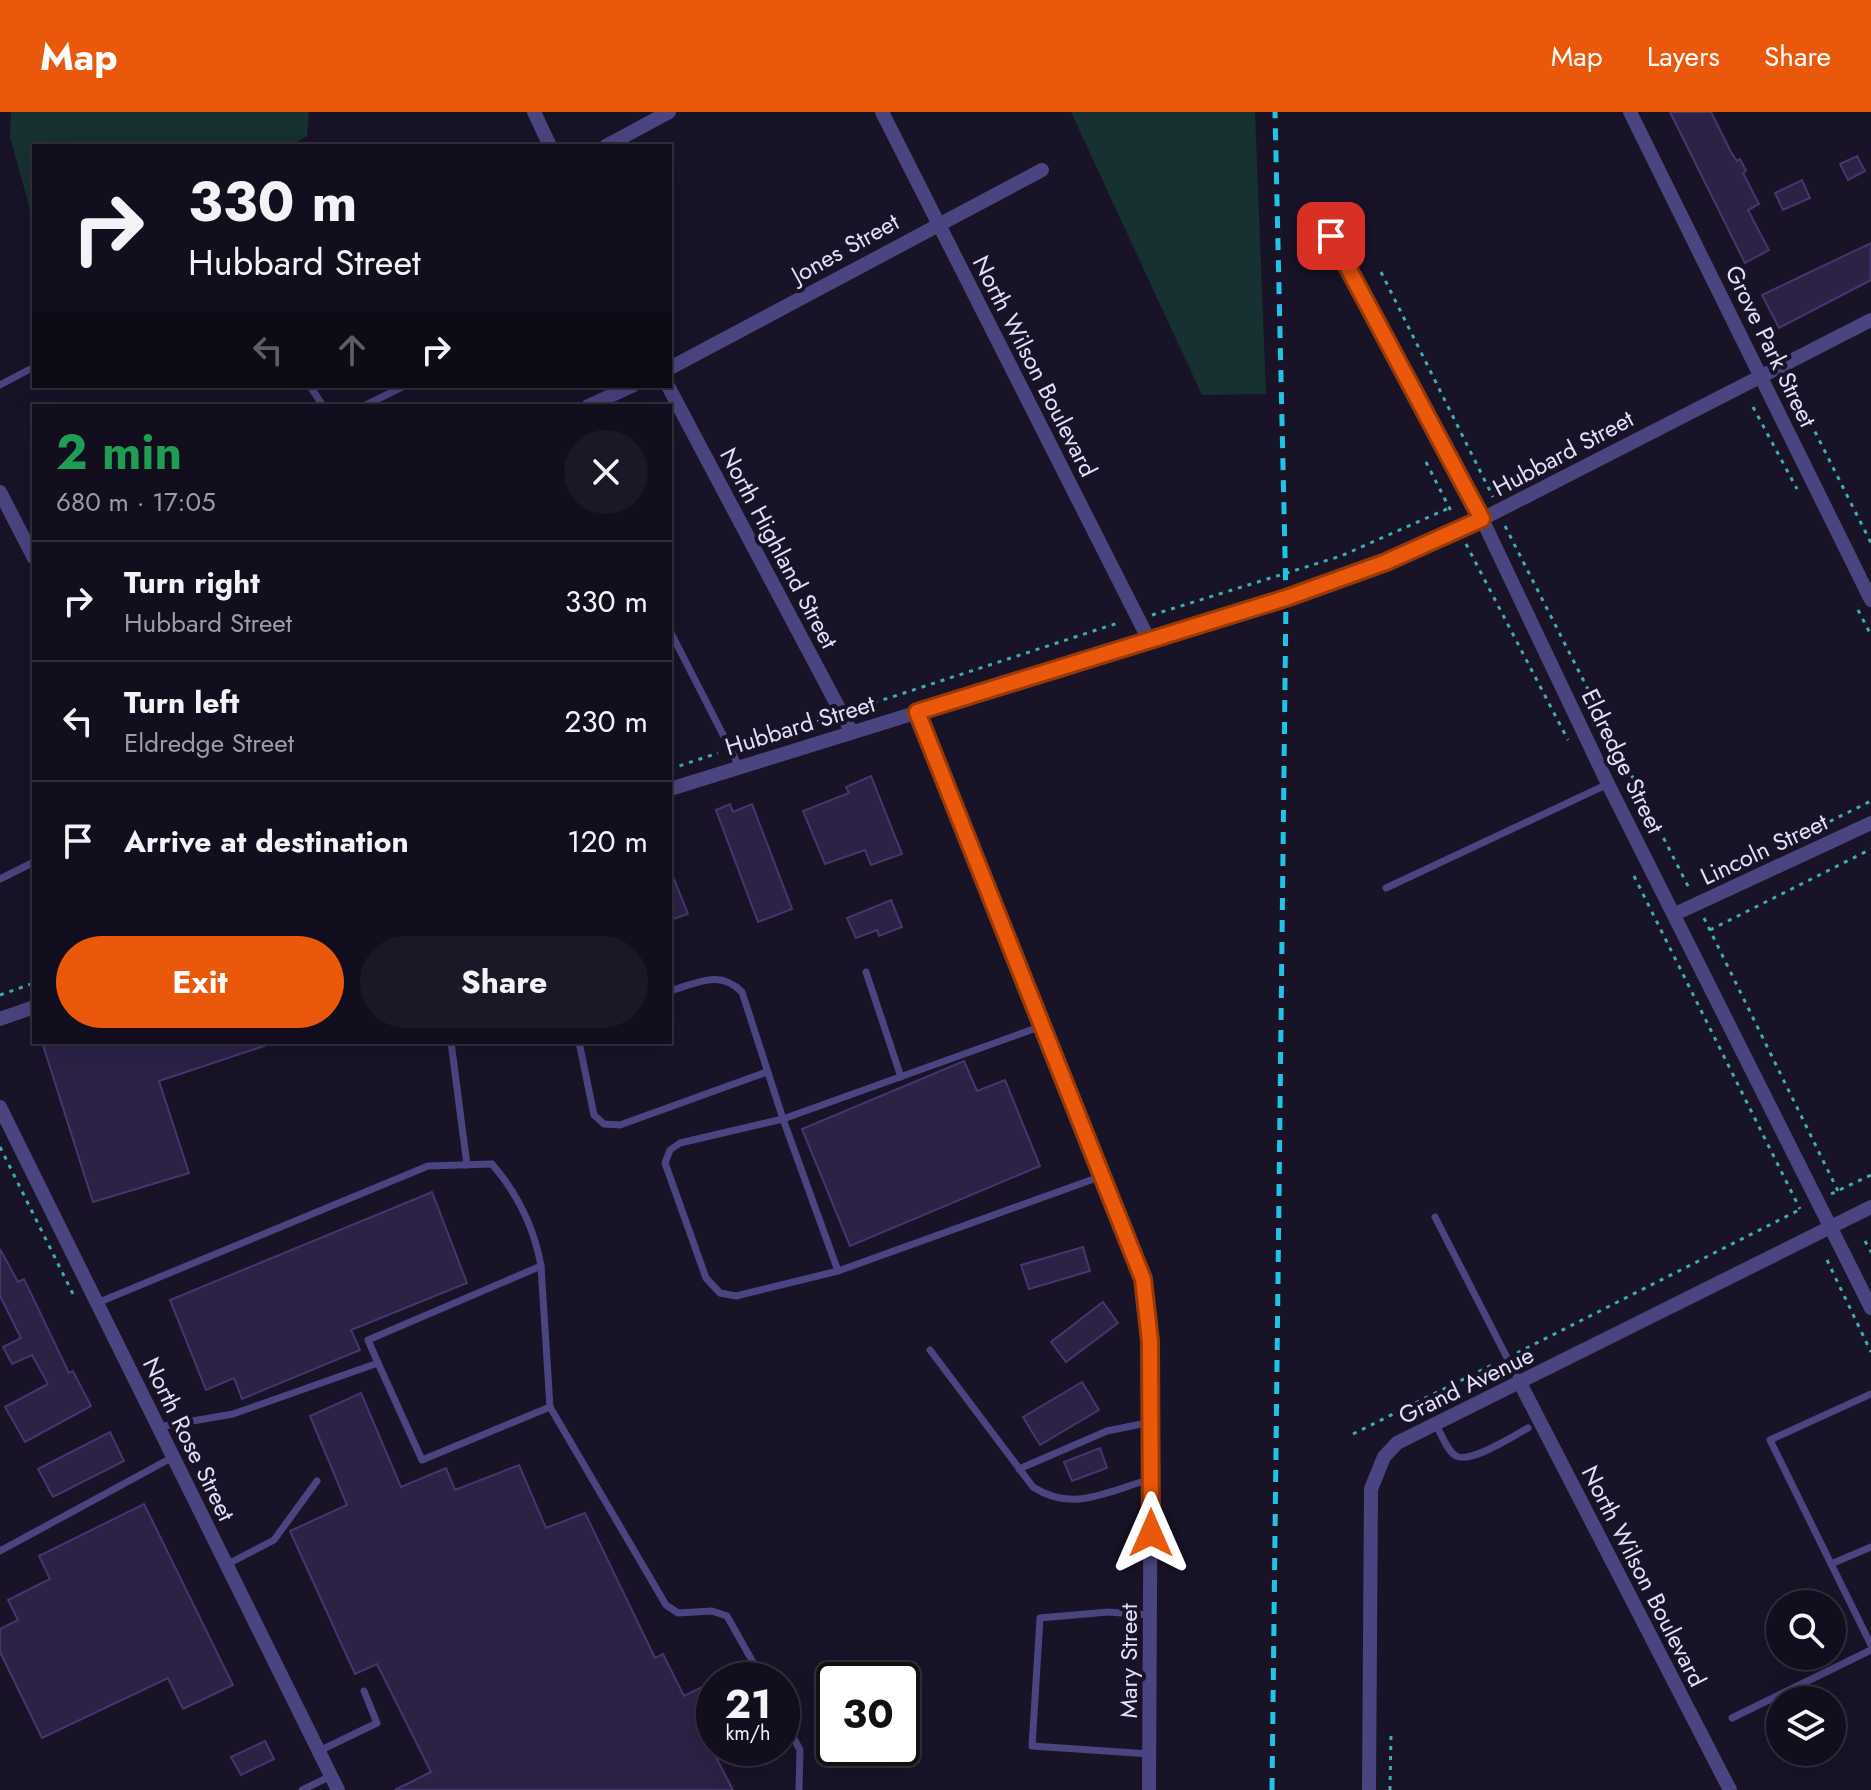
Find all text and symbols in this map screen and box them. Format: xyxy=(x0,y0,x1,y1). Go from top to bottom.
text: Map xyxy=(40,29,118,84)
text: Map xyxy=(1551,36,1603,77)
text: Layers xyxy=(1647,36,1720,77)
text: Share xyxy=(1764,36,1831,77)
text: 330 m xyxy=(188,161,357,242)
icon: right xyxy=(56,176,160,280)
pin xyxy=(1297,202,1365,270)
street label: Jones Street xyxy=(782,204,905,293)
icon: arrive xyxy=(1309,214,1353,258)
text: Hubbard Street xyxy=(188,236,421,288)
street label: North Wilson Boulevard xyxy=(964,249,1106,483)
street label: Grove Park Street xyxy=(1717,259,1825,433)
icon: left xyxy=(246,328,290,372)
icon: ahead xyxy=(330,328,374,372)
icon: right xyxy=(414,328,458,372)
street label: Hubbard Street xyxy=(1486,401,1640,505)
text: 2 min xyxy=(56,418,182,487)
button: close xyxy=(564,430,648,514)
street label: North Highland Street xyxy=(711,441,847,655)
text: 680 m · 17:05 xyxy=(56,483,216,521)
text: Turn right xyxy=(124,561,260,604)
icon: right xyxy=(56,579,100,623)
text: 330 m xyxy=(565,580,648,623)
text: Hubbard Street xyxy=(124,604,292,642)
text: Turn left xyxy=(124,681,239,724)
street label: Eldredge Street xyxy=(1573,683,1673,839)
street label: Hubbard Street xyxy=(721,686,879,764)
icon: left xyxy=(56,699,100,743)
text: 230 m xyxy=(564,700,648,743)
text: Eldredge Street xyxy=(124,724,294,762)
street label: Lincoln Street xyxy=(1695,804,1834,894)
icon: arrive xyxy=(56,819,100,863)
text: Arrive at destination xyxy=(124,820,409,863)
text: 120 m xyxy=(567,820,648,863)
button: Exit xyxy=(56,936,344,1028)
button: Share xyxy=(360,936,648,1028)
street label: Grand Avenue xyxy=(1392,1337,1540,1433)
street label: North Rose Street xyxy=(134,1351,244,1527)
street label: North Wilson Boulevard xyxy=(1573,1459,1715,1693)
position arrow xyxy=(1109,1491,1193,1575)
map controls xyxy=(1766,1590,1846,1766)
button: search xyxy=(1766,1590,1846,1670)
street label: Mary Street xyxy=(1111,1603,1146,1718)
speed limit sign: 30 xyxy=(816,1662,920,1766)
text: 21 xyxy=(725,1675,771,1733)
button: layers xyxy=(1766,1686,1846,1766)
text: km/h xyxy=(725,1719,771,1748)

